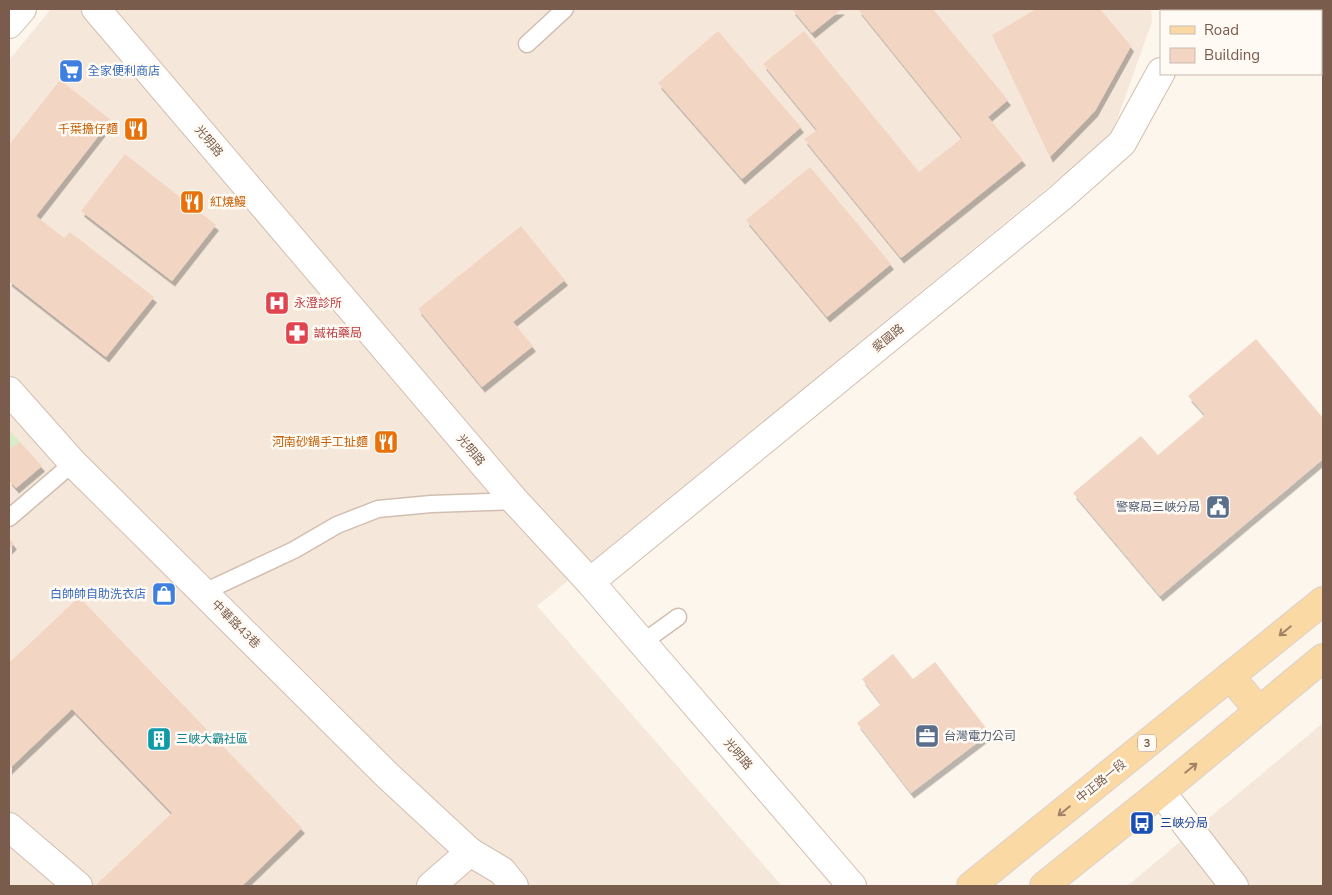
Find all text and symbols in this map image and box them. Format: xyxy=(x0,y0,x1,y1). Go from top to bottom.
legend xyxy=(1160,10,1322,75)
text: Road xyxy=(1204,20,1239,40)
text: Building xyxy=(1204,45,1260,65)
supermarket icon: 全家便利商店 xyxy=(58,58,84,84)
place label: 全家便利商店 xyxy=(88,63,160,79)
restaurant icon: 千葉擔仔麵 xyxy=(123,116,149,142)
place label: 千葉擔仔麵 xyxy=(58,121,118,137)
street label: 光明路 xyxy=(191,122,227,160)
restaurant icon: 紅燒鰻 xyxy=(179,189,205,215)
place label: 紅燒鰻 xyxy=(210,194,246,210)
hospital icon: 永澄診所 xyxy=(264,290,290,316)
place label: 永澄診所 xyxy=(294,295,342,311)
pharmacy icon: 誠祐藥局 xyxy=(284,320,310,346)
street label: 愛國路 xyxy=(869,320,907,356)
place label: 誠祐藥局 xyxy=(314,325,362,341)
restaurant icon: 河南砂鍋手工扯麵 xyxy=(373,429,399,455)
street label: 光明路 xyxy=(453,431,489,469)
place label: 河南砂鍋手工扯麵 xyxy=(272,434,368,450)
public building icon: 警察局三峽分局 xyxy=(1205,494,1231,520)
place label: 警察局三峽分局 xyxy=(1116,499,1200,515)
shop icon: 白帥帥自助洗衣店 xyxy=(151,581,177,607)
place label: 白帥帥自助洗衣店 xyxy=(50,586,146,602)
street label: 中華路43巷 xyxy=(208,596,264,652)
one-way arrow xyxy=(1279,626,1292,637)
office icon: 台灣電力公司 xyxy=(914,723,940,749)
building icon: 三峽大霸社區 xyxy=(146,726,172,752)
place label: 台灣電力公司 xyxy=(944,728,1016,744)
place label: 三峽大霸社區 xyxy=(176,731,248,747)
road number: 3 xyxy=(1138,734,1156,751)
street label: 光明路 xyxy=(720,735,756,773)
street label: 中正路一段 xyxy=(1073,756,1129,806)
one-way arrow xyxy=(1184,762,1197,773)
one-way arrow xyxy=(1058,805,1071,816)
bus stop icon: 三峽分局 xyxy=(1129,810,1155,836)
place label: 三峽分局 xyxy=(1160,815,1208,831)

